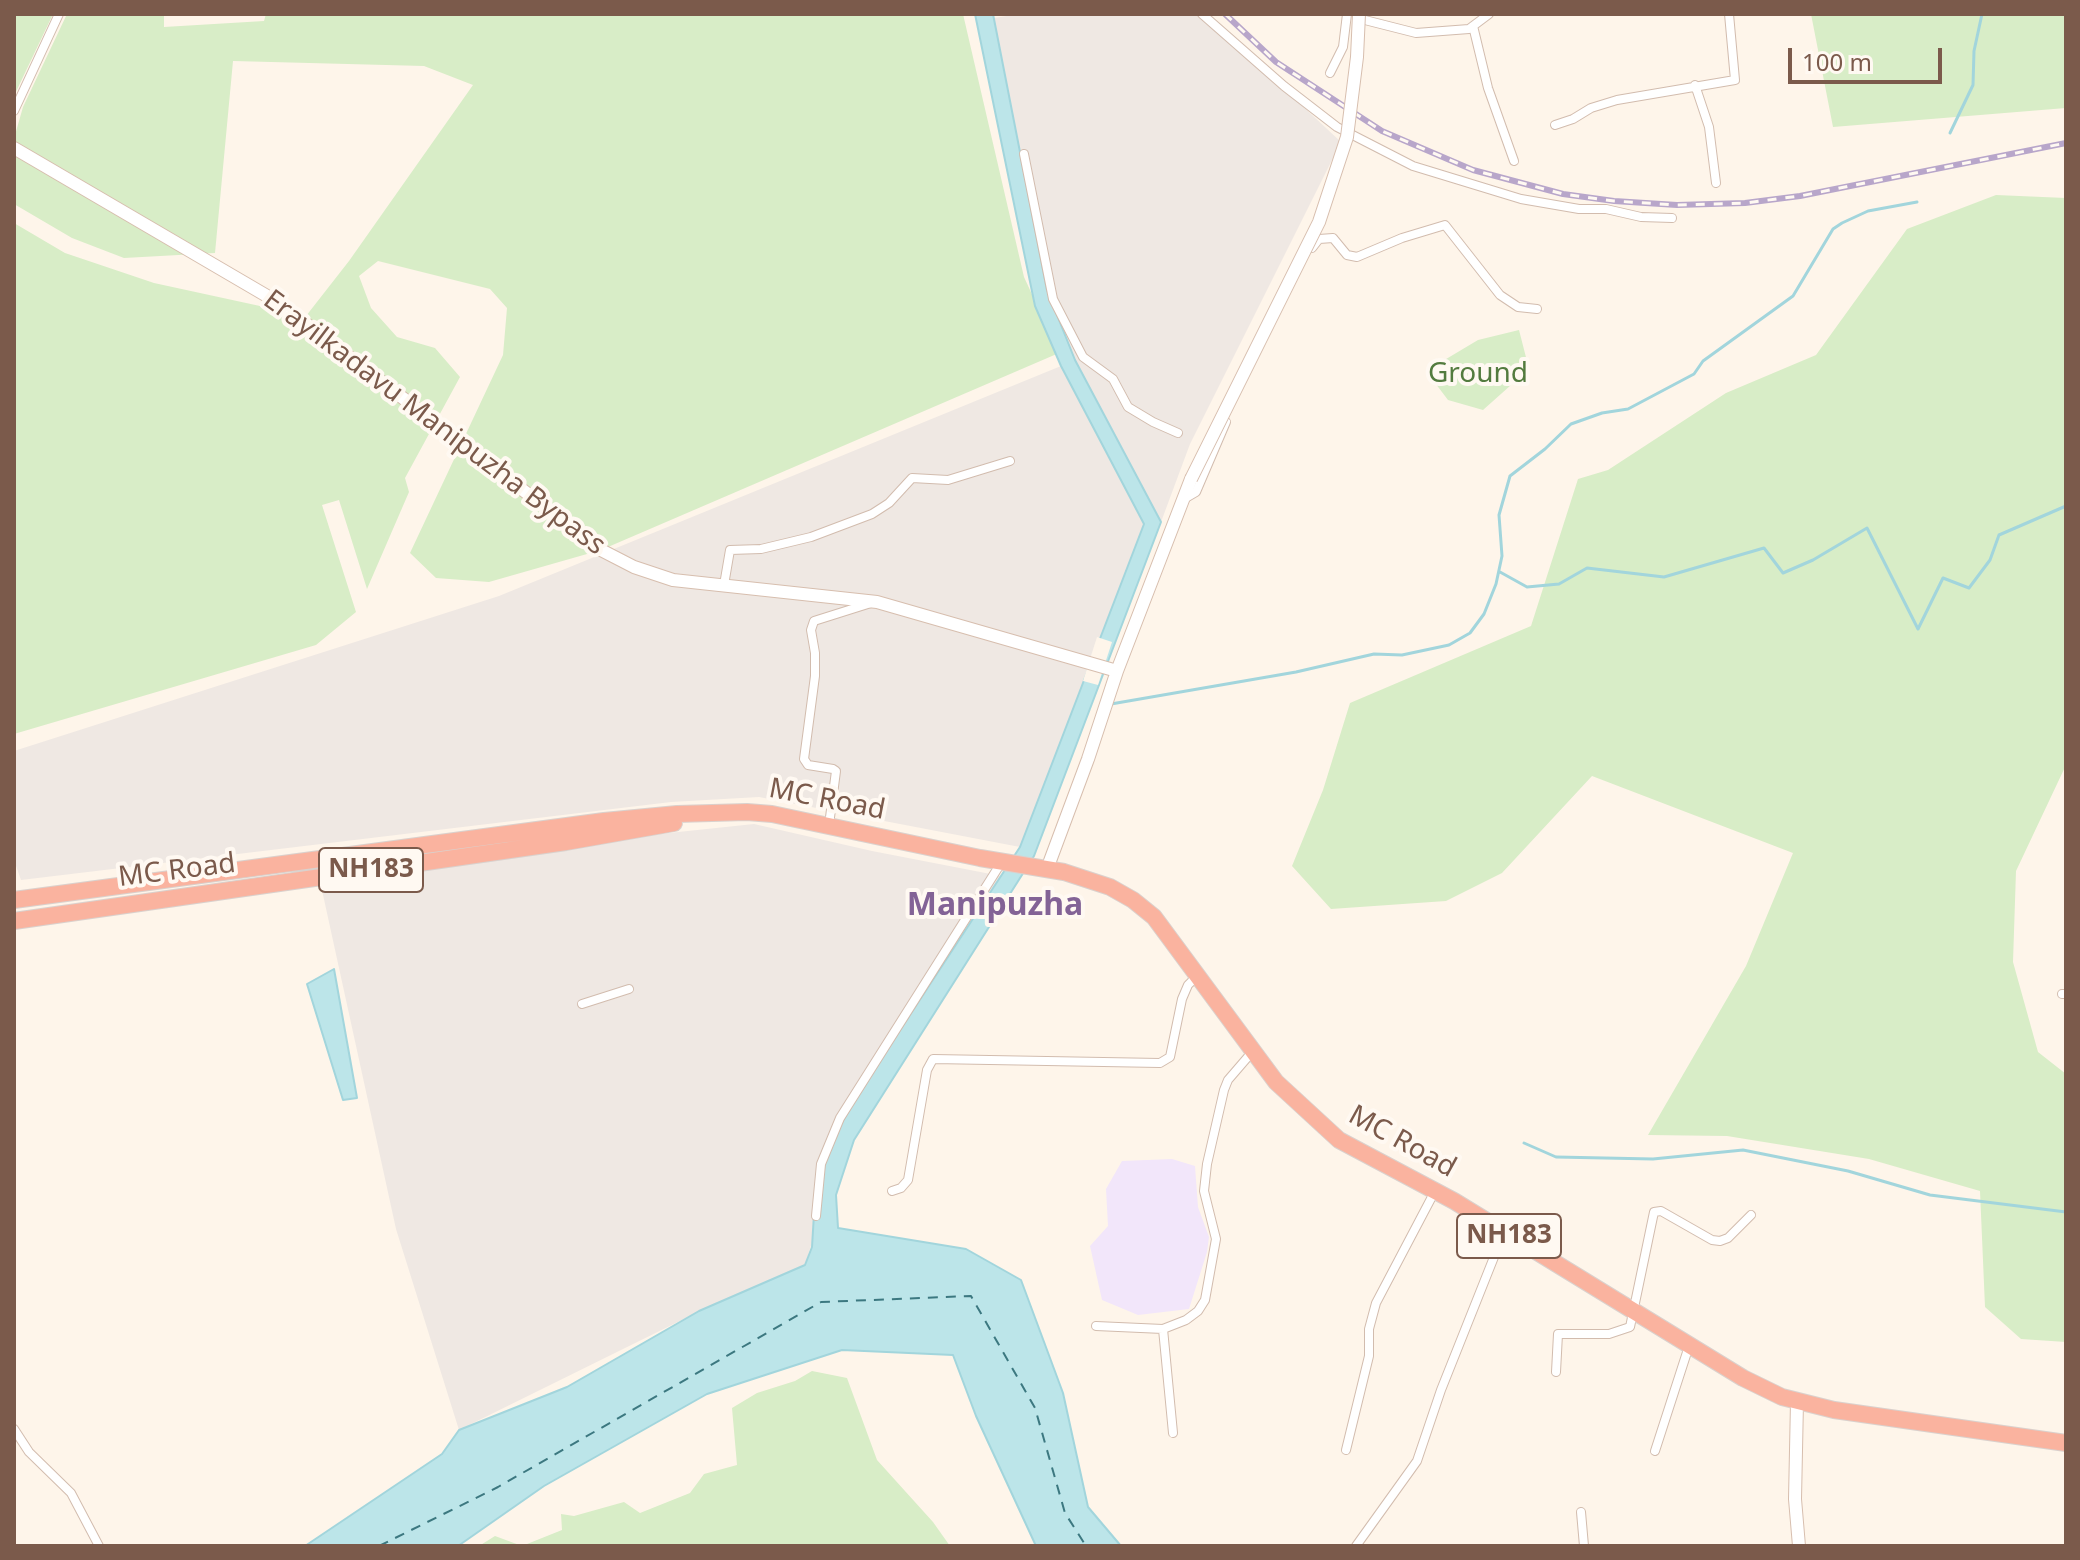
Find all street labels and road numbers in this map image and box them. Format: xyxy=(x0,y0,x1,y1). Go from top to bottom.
street label: Erayilkadavu Manipuzha Bypass xyxy=(256,283,612,563)
street label: MC Road xyxy=(766,772,888,828)
street label: MC Road xyxy=(117,847,237,895)
road number: NH183 xyxy=(319,848,423,892)
street label: MC Road xyxy=(1342,1099,1462,1185)
road number: NH183 xyxy=(1457,1214,1561,1258)

